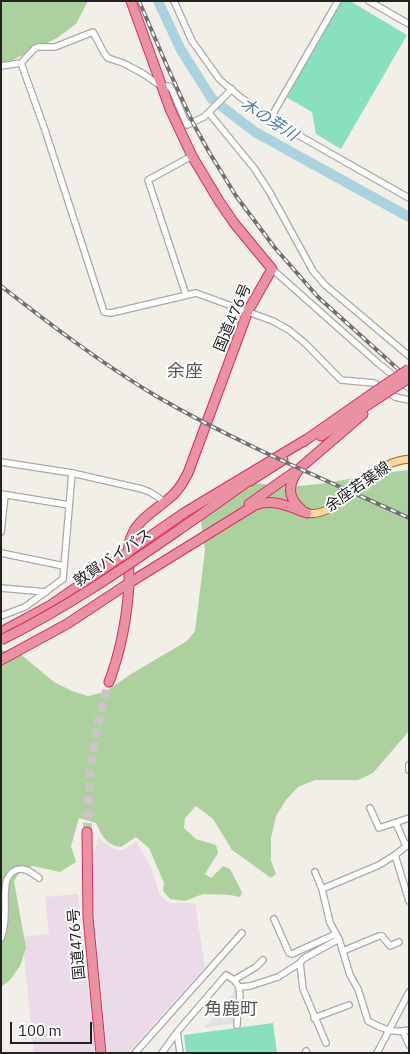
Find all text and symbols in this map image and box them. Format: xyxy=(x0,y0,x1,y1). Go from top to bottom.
water label: 木の芽川 xyxy=(237,95,301,145)
street label: 国道476号 xyxy=(211,281,255,355)
district label: 余座 xyxy=(167,361,203,383)
street label: 余座若葉線 xyxy=(322,458,394,516)
street label: 敦賀バイパス xyxy=(71,525,155,591)
street label: 国道476号 xyxy=(65,907,89,981)
district label: 角鹿町 xyxy=(204,999,258,1021)
scale bar xyxy=(12,1012,95,1044)
text: 100 m xyxy=(18,1021,62,1040)

